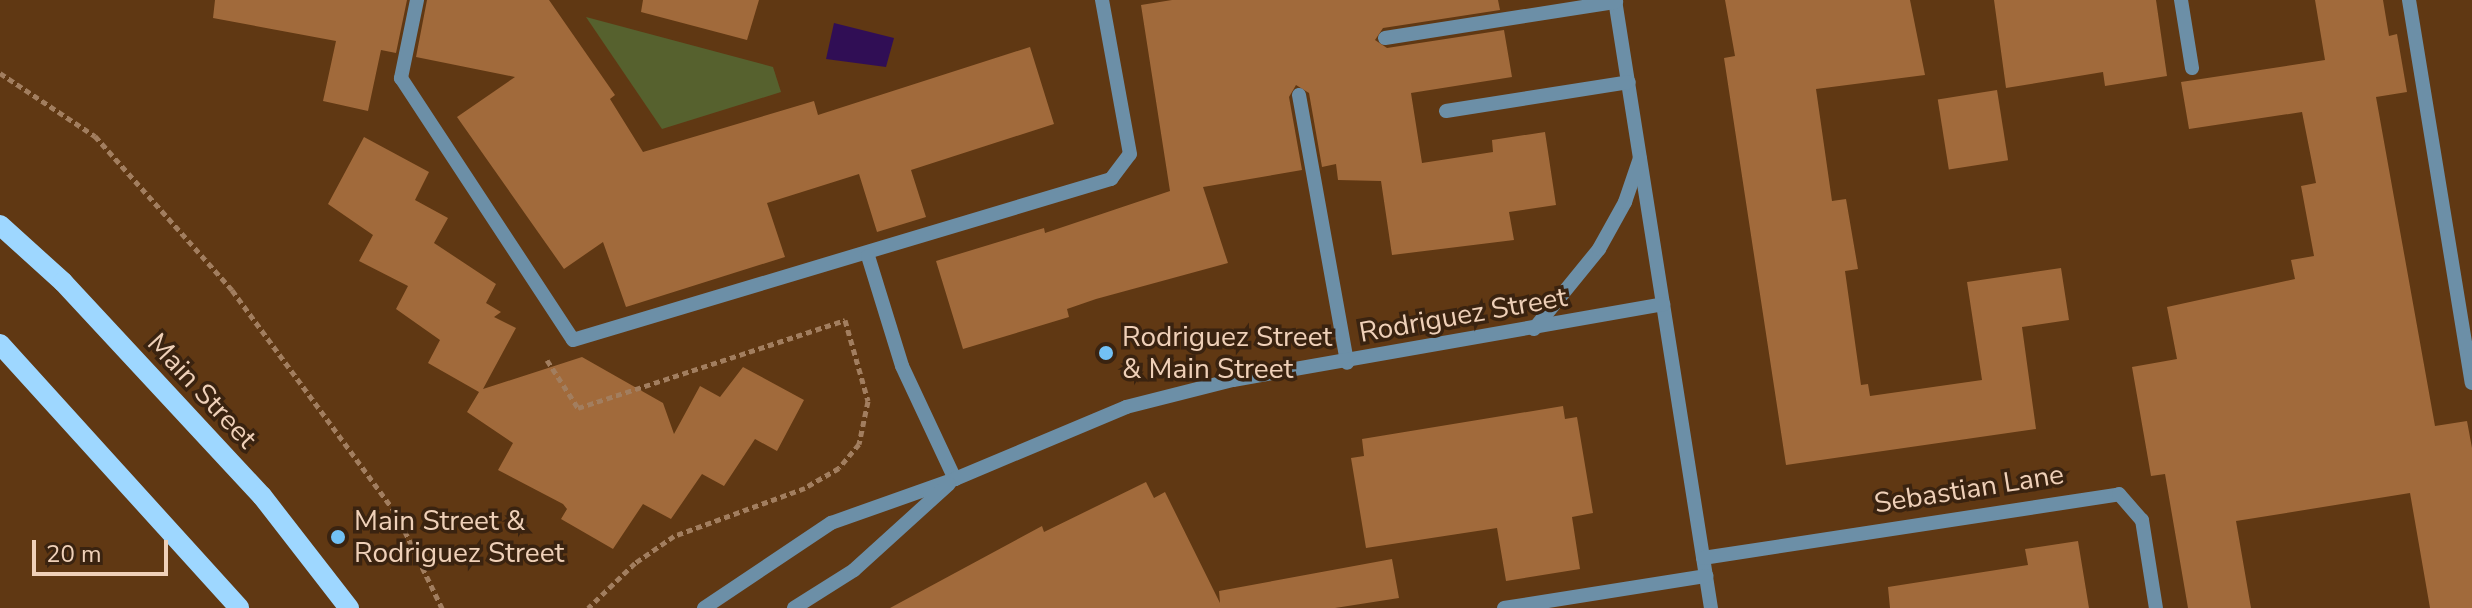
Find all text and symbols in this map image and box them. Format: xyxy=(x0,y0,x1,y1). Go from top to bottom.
street label: Rodriguez Street xyxy=(1357,280,1569,350)
place label: Rodriguez Street & Main Street xyxy=(1122,320,1332,386)
street label: Main Street xyxy=(140,327,264,455)
marker: Rodriguez Street & Main Street xyxy=(1097,344,1115,362)
street label: Sebastian Lane xyxy=(1872,457,2066,521)
place label: Main Street & Rodriguez Street xyxy=(354,504,564,570)
scale bar xyxy=(36,524,172,574)
marker: Main Street & Rodriguez Street xyxy=(329,528,347,546)
text: 20 m xyxy=(46,538,102,570)

